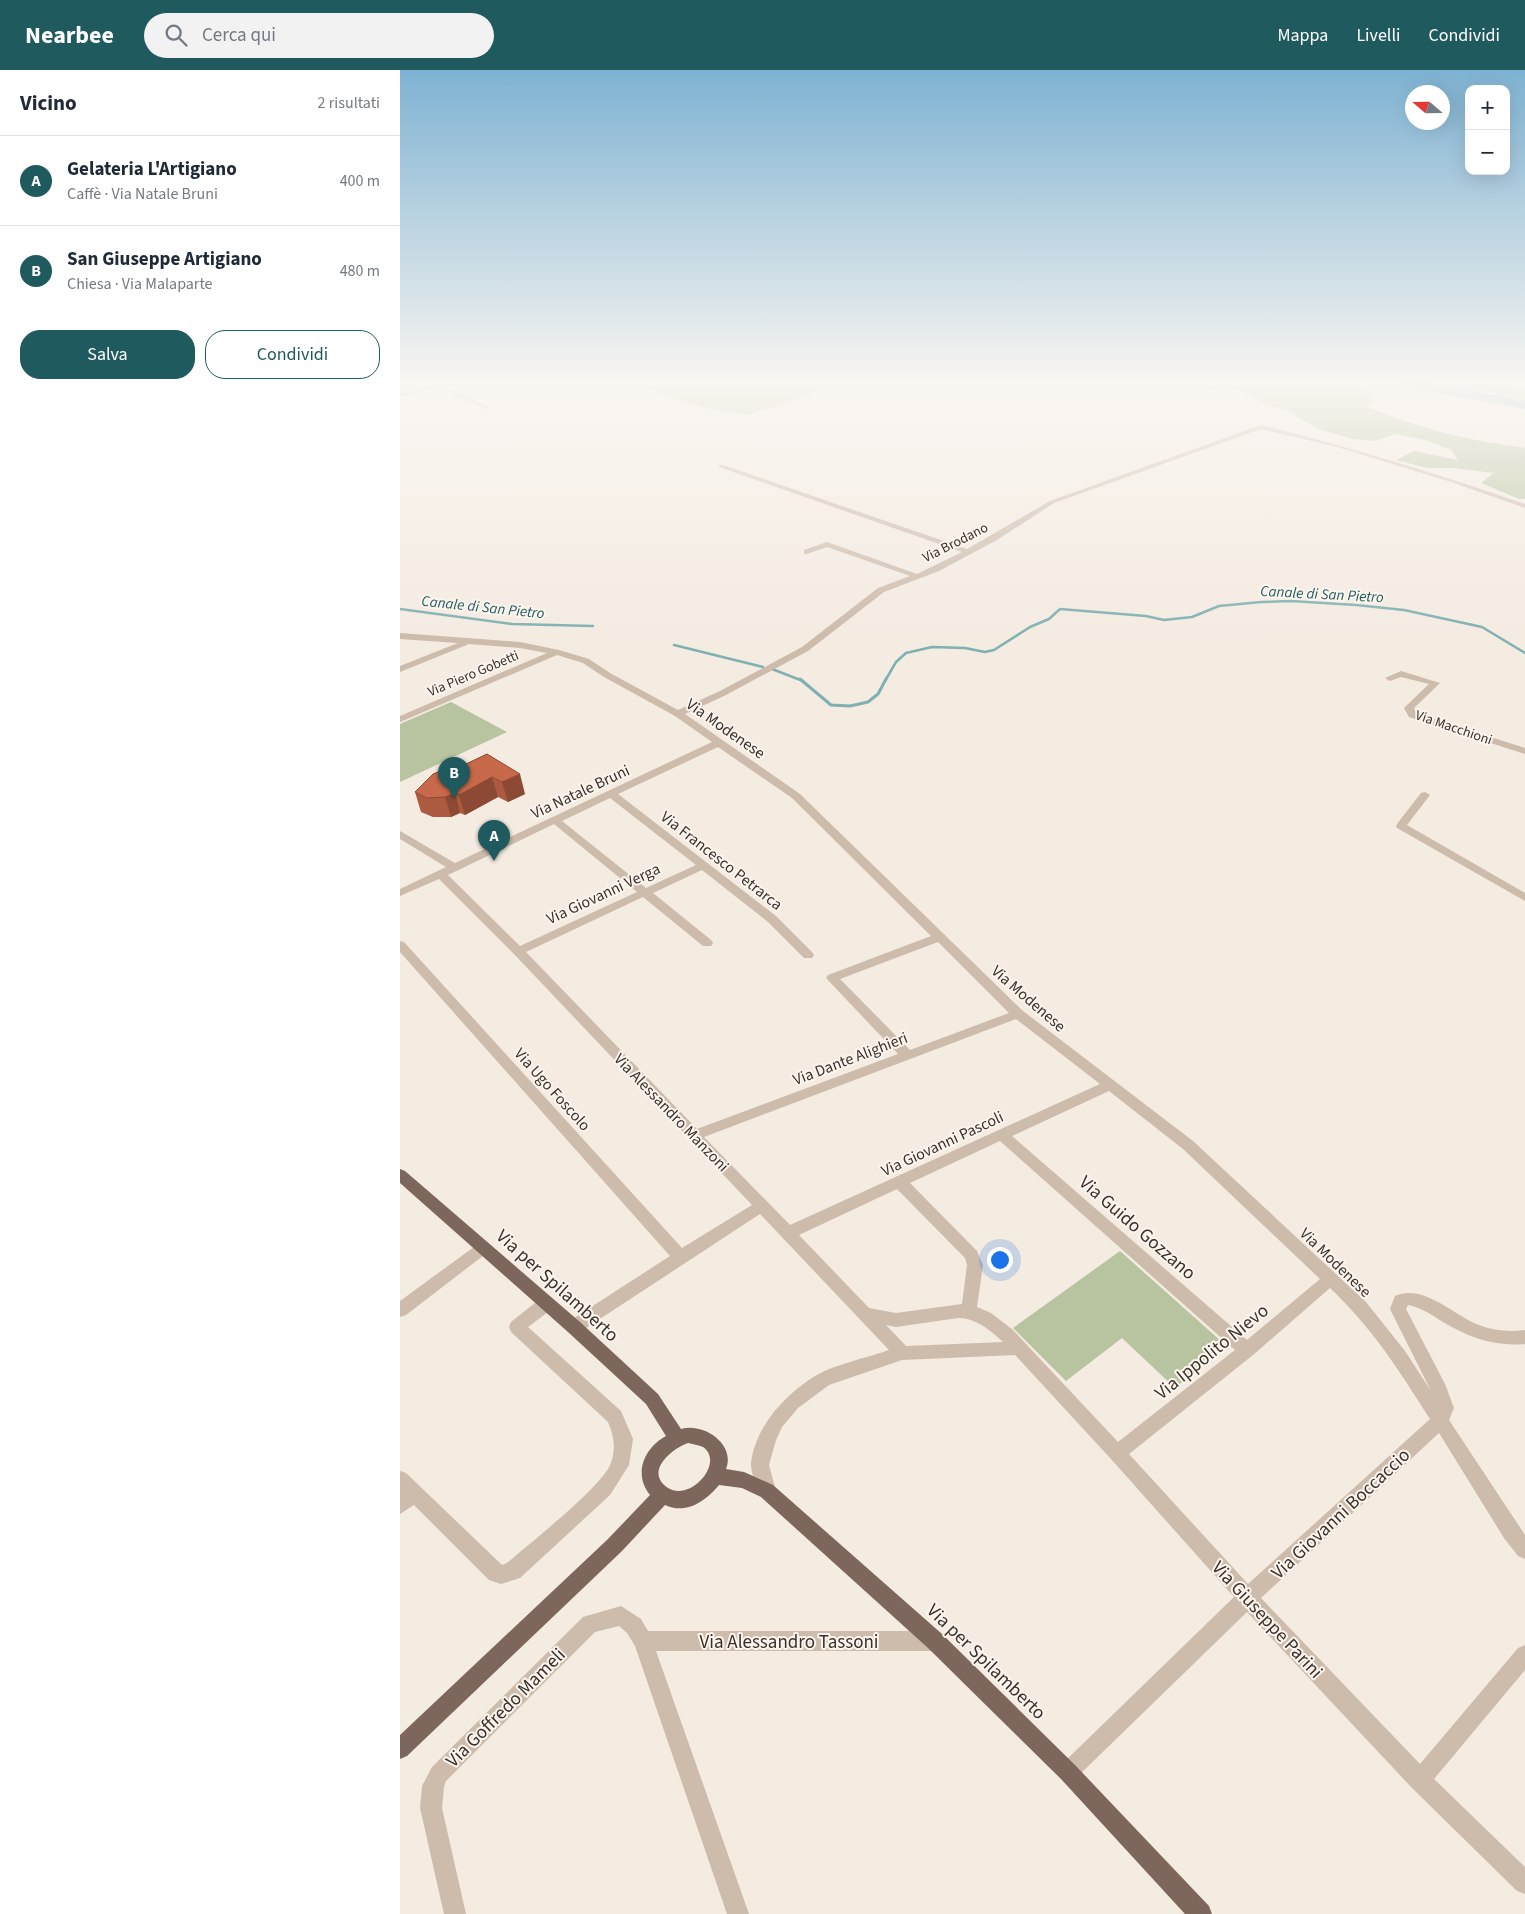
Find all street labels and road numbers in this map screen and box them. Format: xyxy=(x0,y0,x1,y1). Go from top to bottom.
street label: Via Brodano xyxy=(919,518,992,568)
street label: Via Piero Gobetti xyxy=(425,646,522,702)
street label: Via Modenese xyxy=(681,693,769,764)
street label: Via Macchioni xyxy=(1413,705,1495,750)
street label: Via Natale Bruni xyxy=(528,759,633,824)
street label: Via Francesco Petrarca xyxy=(656,806,787,915)
street label: Via Giovanni Verga xyxy=(543,858,664,930)
street label: Via Modenese xyxy=(986,960,1070,1037)
street label: Via Dante Alighieri xyxy=(790,1027,911,1091)
street label: Via Ugo Foscolo xyxy=(509,1043,595,1136)
street label: Via Alessandro Manzoni xyxy=(609,1049,734,1177)
street label: Via Giovanni Pascoli xyxy=(878,1106,1007,1182)
street label: Via Guido Gozzano xyxy=(1073,1170,1201,1287)
street label: Via Modenese xyxy=(1295,1223,1376,1303)
street label: Via per Spilamberto xyxy=(490,1224,624,1349)
street label: Via Ippolito Nievo xyxy=(1149,1298,1275,1407)
street label: Via Giovanni Boccaccio xyxy=(1265,1442,1417,1586)
street label: Via Giuseppe Parini xyxy=(1205,1555,1329,1685)
street label: Via per Spilamberto xyxy=(920,1598,1052,1726)
street label: Via Alessandro Tassoni xyxy=(699,1629,879,1656)
street label: Via Goffredo Mameli xyxy=(440,1642,572,1774)

